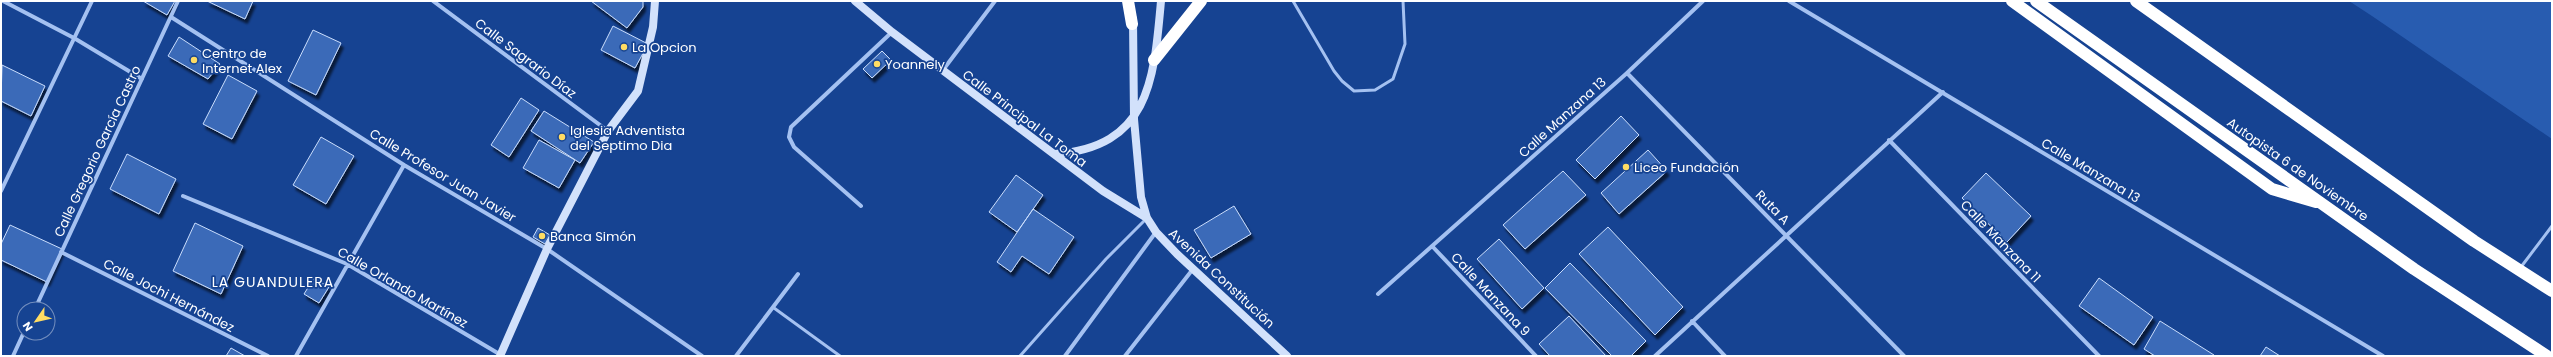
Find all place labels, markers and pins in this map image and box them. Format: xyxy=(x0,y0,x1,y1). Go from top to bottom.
place label: La Opcion xyxy=(632,38,697,57)
marker: La Opcion xyxy=(619,42,629,52)
place label: Centro de Internet Alex xyxy=(202,44,283,78)
marker: Centro de Internet Alex xyxy=(189,55,199,65)
place label: Yoannely xyxy=(885,55,946,74)
marker: Yoannely xyxy=(872,59,882,69)
place label: Iglesia Adventista del Septimo Dia xyxy=(570,121,685,155)
marker: Iglesia Adventista del Septimo Dia xyxy=(557,132,567,142)
place label: Liceo Fundación xyxy=(1634,158,1739,177)
marker: Liceo Fundación xyxy=(1621,162,1631,172)
place label: Banca Simón xyxy=(550,227,636,246)
marker: Banca Simón xyxy=(537,231,547,241)

